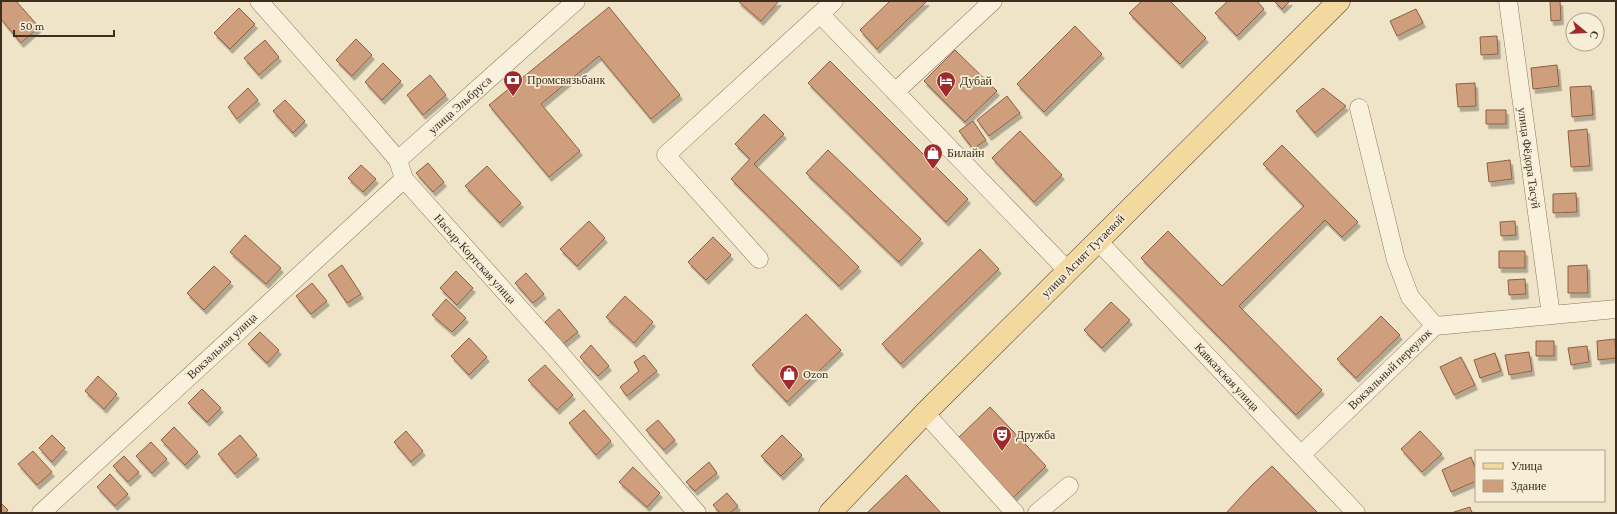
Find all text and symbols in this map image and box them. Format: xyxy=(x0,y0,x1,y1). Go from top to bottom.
scale bar xyxy=(14,12,114,38)
north arrow xyxy=(1565,12,1605,52)
text: 50 m xyxy=(20,19,45,33)
text: С xyxy=(1588,29,1601,41)
bank icon: Промсвязьбанк xyxy=(502,69,524,97)
hotel icon: Дубай xyxy=(935,70,957,98)
street label: улица Эльбруса xyxy=(426,73,495,137)
place label: Промсвязьбанк xyxy=(527,73,605,87)
place label: Дубай xyxy=(960,74,992,88)
street label: улица Фёдора Тасуй xyxy=(1515,106,1543,210)
shop icon: Билайн xyxy=(922,142,944,170)
place label: Билайн xyxy=(947,146,985,160)
street label: Насыр-Кортская улица xyxy=(431,211,519,307)
street label: улица Асият Тутаевой xyxy=(1039,211,1128,300)
street label: Вокзальная улица xyxy=(184,310,260,382)
street label: Вокзальный переулок xyxy=(1345,325,1435,412)
street label: Кавказская улица xyxy=(1192,340,1263,415)
shop icon: Ozon xyxy=(778,363,800,391)
place label: Ozon xyxy=(803,367,829,381)
theatre icon: Дружба xyxy=(991,424,1013,452)
place label: Дружба xyxy=(1016,428,1056,442)
legend xyxy=(1475,450,1605,502)
text: Улица xyxy=(1511,459,1543,473)
text: Здание xyxy=(1511,479,1546,493)

